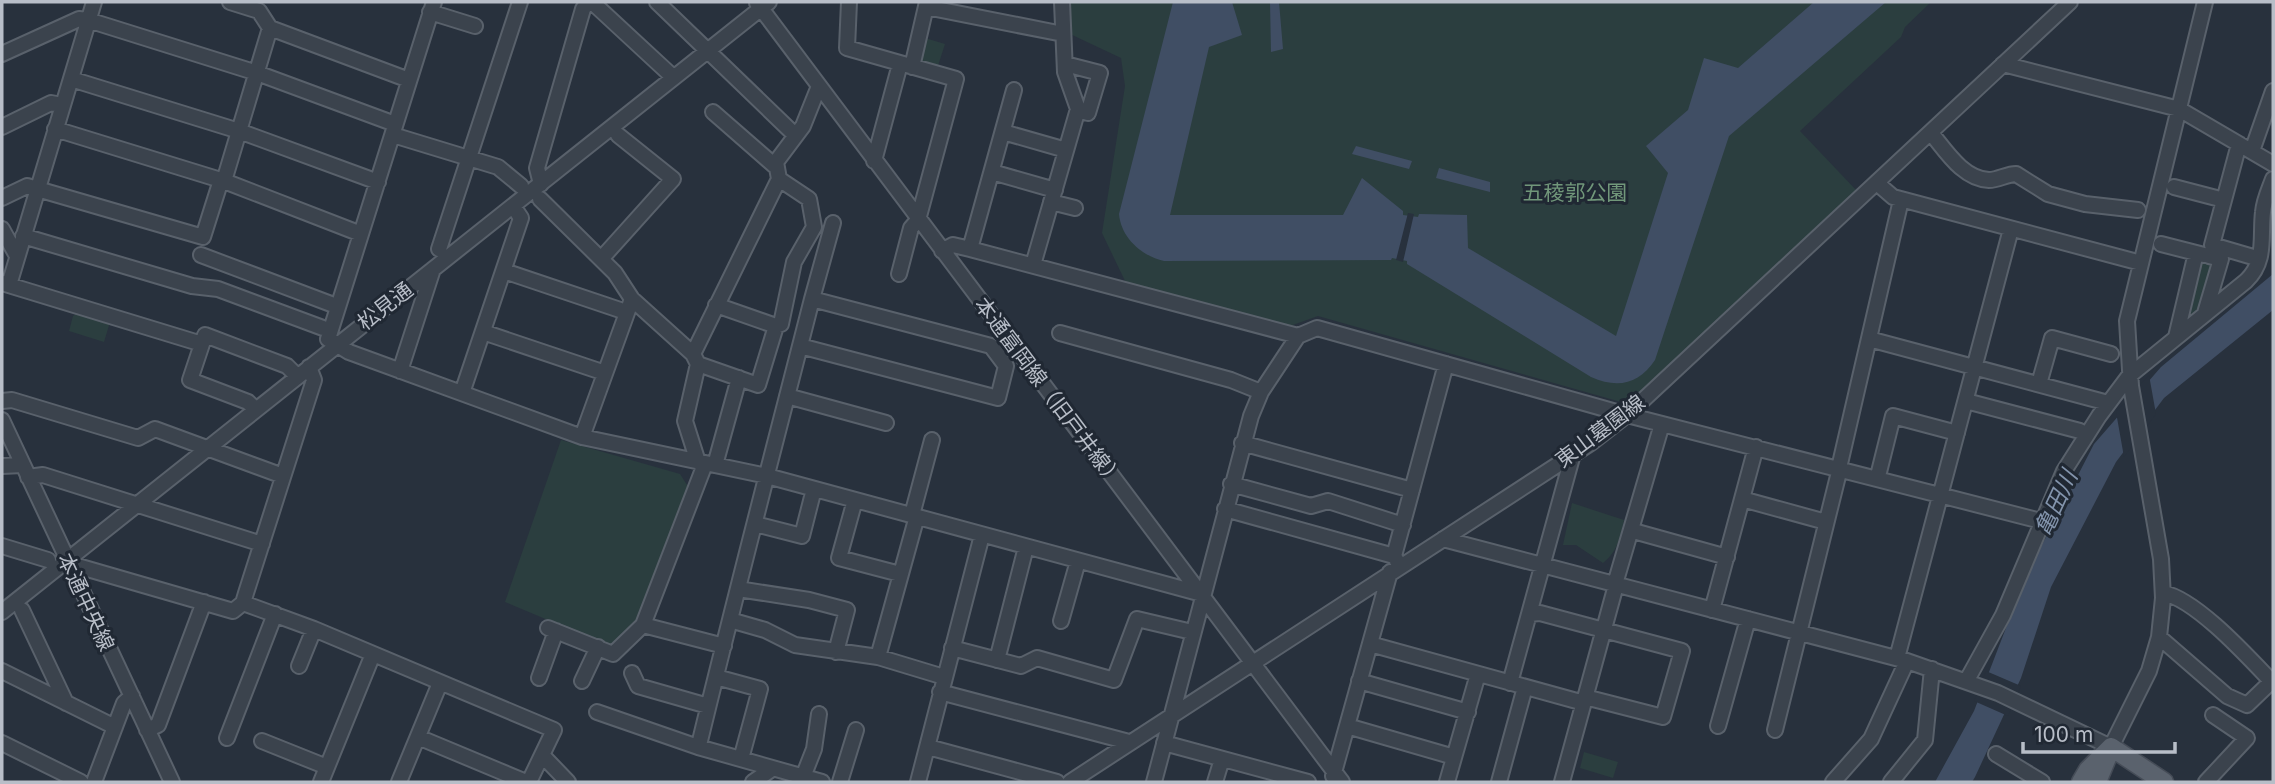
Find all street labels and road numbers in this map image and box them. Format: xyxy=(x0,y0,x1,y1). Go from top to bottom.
street label: 松見通 xyxy=(352,277,418,335)
street label: 本通富岡線（旧戸井線） xyxy=(970,292,1128,492)
street label: 東山墓園線 xyxy=(1551,389,1649,473)
street label: 本通中央線 xyxy=(52,549,120,655)

